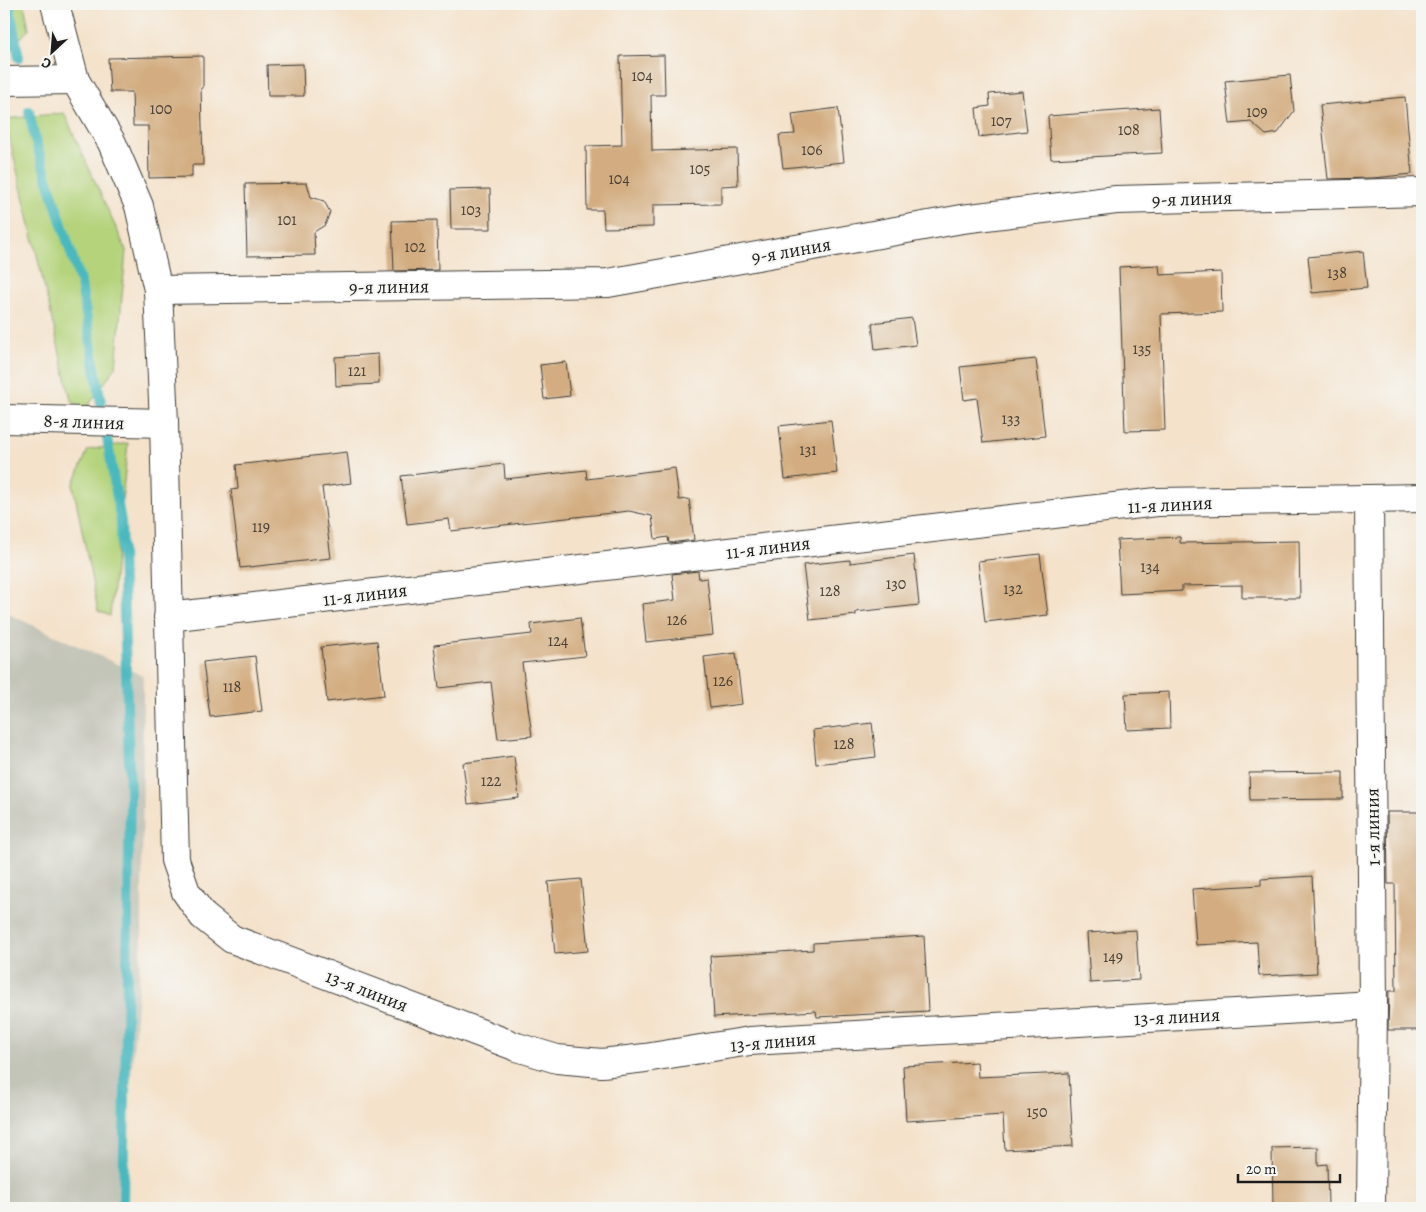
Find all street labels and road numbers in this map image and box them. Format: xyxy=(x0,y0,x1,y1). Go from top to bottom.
street label: 9-я линия xyxy=(1151,185,1233,213)
street label: 9-я линия xyxy=(749,231,833,271)
street label: 9-я линия xyxy=(349,273,429,301)
street label: 8-я линия xyxy=(43,408,125,436)
street label: 11-я линия xyxy=(1127,490,1213,520)
street label: 11-я линия xyxy=(724,530,812,566)
street label: 11-я линия xyxy=(321,577,409,613)
street label: 1-я линия xyxy=(1359,788,1387,866)
street label: 13-я линия xyxy=(322,963,412,1019)
street label: 13-я линия xyxy=(1133,1002,1221,1032)
street label: 13-я линия xyxy=(729,1025,817,1059)

